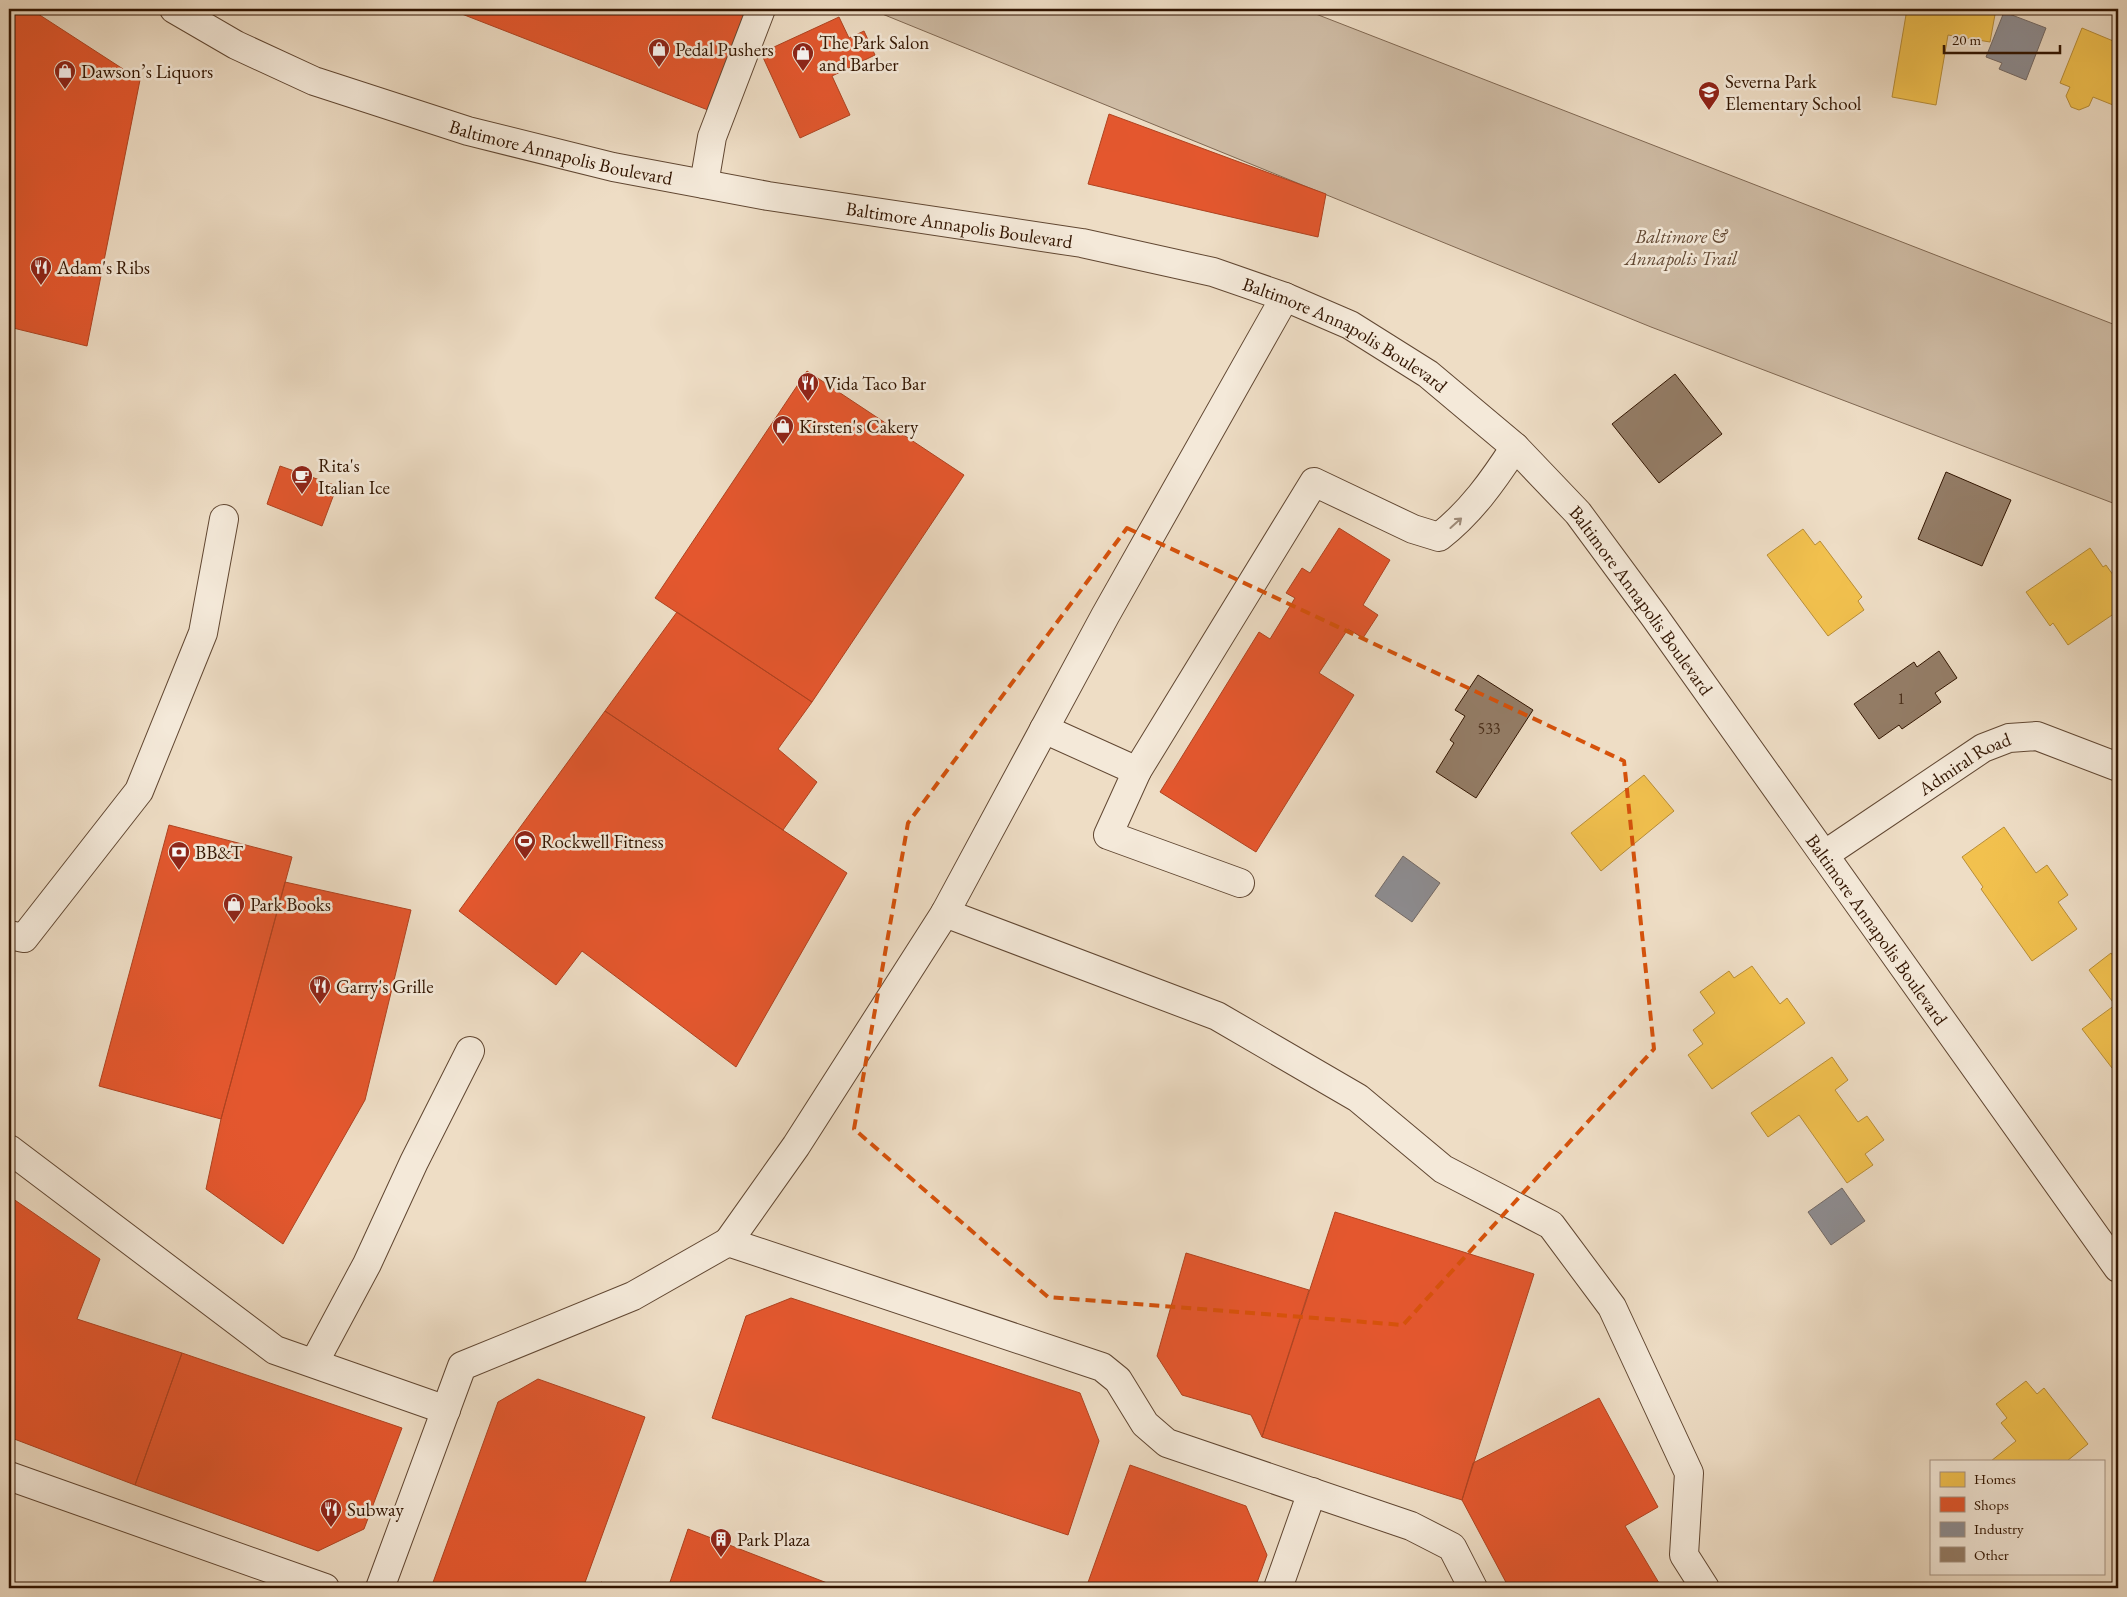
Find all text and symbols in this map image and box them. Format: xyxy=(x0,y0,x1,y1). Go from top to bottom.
scale bar xyxy=(1944,22,2061,54)
place label: The Park Salon and Barber xyxy=(819,30,929,77)
text: 20 m xyxy=(1952,30,1981,49)
shop icon: Pedal Pushers xyxy=(647,37,671,68)
place label: Pedal Pushers xyxy=(675,37,774,62)
shop icon: The Park Salon and Barber xyxy=(791,41,815,72)
shop icon: Dawson’s Liquors xyxy=(53,59,77,90)
place label: Dawson’s Liquors xyxy=(81,59,213,84)
place label: Severna Park Elementary School xyxy=(1725,69,1862,116)
school or university icon: Severna Park Elementary School xyxy=(1697,80,1721,111)
street label: Baltimore Annapolis Boulevard xyxy=(446,114,675,191)
street label: Baltimore Annapolis Boulevard xyxy=(844,196,1075,254)
park label: Baltimore & Annapolis Trail xyxy=(1623,224,1738,271)
restaurant icon: Adam's Ribs xyxy=(29,255,53,286)
place label: Adam's Ribs xyxy=(56,255,150,280)
street label: Baltimore Annapolis Boulevard xyxy=(1239,271,1453,398)
restaurant icon: Vida Taco Bar xyxy=(796,371,820,402)
place label: Vida Taco Bar xyxy=(824,371,927,396)
shop icon: Kirsten's Cakery xyxy=(771,414,795,445)
place label: Kirsten's Cakery xyxy=(799,414,919,439)
place label: Rita's Italian Ice xyxy=(318,453,390,500)
cafe icon: Rita's Italian Ice xyxy=(290,464,314,495)
street label: Baltimore Annapolis Boulevard xyxy=(1564,500,1719,701)
one-way arrow xyxy=(1449,517,1462,529)
house number: 1 xyxy=(1897,688,1905,709)
house number: 533 xyxy=(1477,718,1501,739)
street label: Admiral Road xyxy=(1913,726,2015,802)
sports icon: Rockwell Fitness xyxy=(513,829,537,860)
place label: Rockwell Fitness xyxy=(541,829,664,854)
street label: Baltimore Annapolis Boulevard xyxy=(1800,829,1953,1031)
bank icon: BB&T xyxy=(167,840,191,871)
place label: BB&T xyxy=(195,840,243,865)
shop icon: Park Books xyxy=(222,892,246,923)
place label: Park Books xyxy=(250,892,331,917)
restaurant icon: Garry's Grille xyxy=(308,974,332,1005)
place label: Garry's Grille xyxy=(336,974,434,999)
legend xyxy=(1930,1460,2104,1574)
text: Homes xyxy=(1974,1469,2016,1488)
text: Shops xyxy=(1974,1495,2009,1514)
restaurant icon: Subway xyxy=(319,1497,343,1528)
place label: Subway xyxy=(347,1497,404,1522)
text: Industry xyxy=(1974,1519,2024,1538)
building icon: Park Plaza xyxy=(709,1527,733,1558)
place label: Park Plaza xyxy=(737,1527,811,1552)
text: Other xyxy=(1974,1545,2009,1564)

